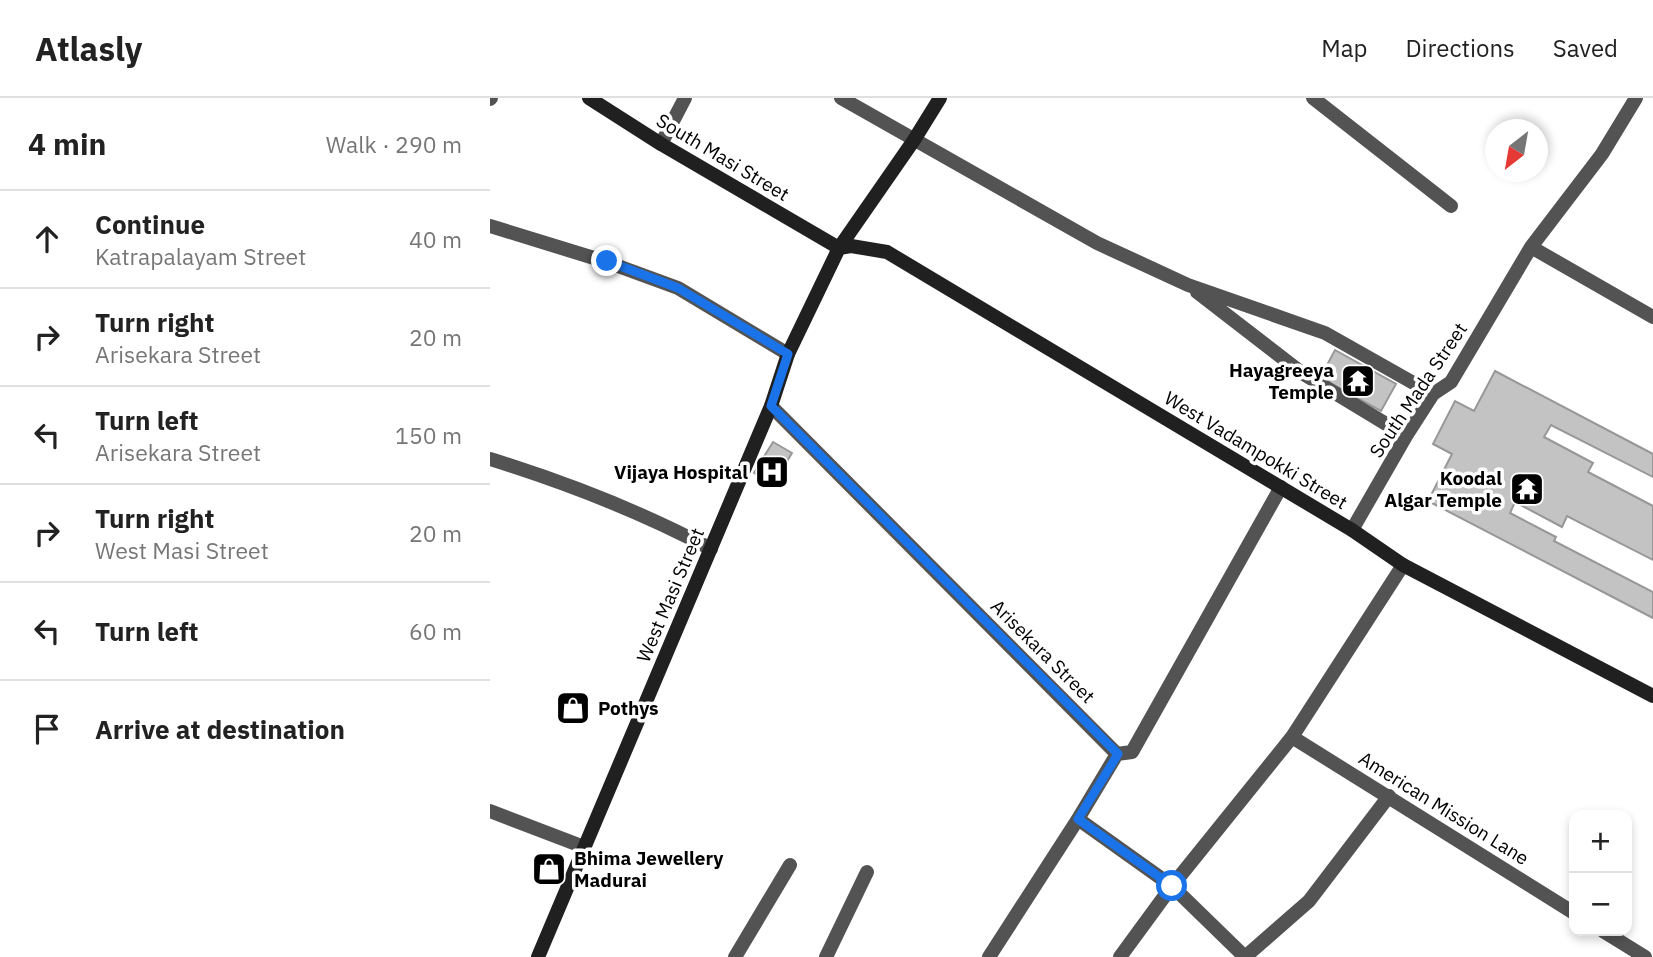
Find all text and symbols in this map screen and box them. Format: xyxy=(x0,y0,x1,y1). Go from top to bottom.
text: Atlasly xyxy=(35,27,142,70)
text: Map xyxy=(1321,32,1367,64)
text: Directions xyxy=(1405,32,1515,64)
text: Saved xyxy=(1553,32,1618,64)
street label: South Masi Street xyxy=(652,108,794,206)
north arrow xyxy=(1485,119,1548,182)
text: 4 min xyxy=(28,124,106,163)
text: Walk · 290 m xyxy=(326,129,462,159)
text: Continue xyxy=(95,207,205,241)
icon: ahead xyxy=(28,220,66,258)
text: 40 m xyxy=(409,224,462,254)
text: Katrapalayam Street xyxy=(95,241,306,271)
route end xyxy=(591,245,622,276)
text: Turn right xyxy=(95,305,214,339)
icon: right xyxy=(28,318,66,356)
street label: South Mada Street xyxy=(1364,318,1472,462)
text: 20 m xyxy=(409,322,462,352)
text: Arisekara Street xyxy=(95,339,261,369)
place label: Hayagreeya Temple xyxy=(1229,358,1334,404)
temple icon: Hayagreeya Temple xyxy=(1339,362,1377,400)
street label: West Vadampokki Street xyxy=(1160,386,1352,514)
text: Turn left xyxy=(95,403,198,437)
icon: left xyxy=(28,416,66,454)
text: 150 m xyxy=(395,420,462,450)
text: Arisekara Street xyxy=(95,437,261,467)
hospital icon: Vijaya Hospital xyxy=(753,453,791,491)
place label: Vijaya Hospital xyxy=(614,460,748,484)
place label: Koodal Algar Temple xyxy=(1384,466,1502,512)
temple icon: Koodal Algar Temple xyxy=(1508,470,1546,508)
text: Turn right xyxy=(95,501,214,535)
icon: right xyxy=(28,514,66,552)
text: 20 m xyxy=(409,518,462,548)
street label: West Masi Street xyxy=(631,524,709,666)
text: West Masi Street xyxy=(95,535,269,565)
street label: Arisekara Street xyxy=(986,594,1100,708)
icon: left xyxy=(28,612,66,650)
text: Turn left xyxy=(95,614,198,648)
text: 60 m xyxy=(409,616,462,646)
shop icon: Pothys xyxy=(554,689,592,727)
place label: Pothys xyxy=(598,696,659,720)
icon: arrive xyxy=(28,710,66,748)
text: Arrive at destination xyxy=(95,712,345,746)
street label: American Mission Lane xyxy=(1355,746,1533,870)
map controls xyxy=(1569,810,1632,936)
button: + xyxy=(1569,810,1632,873)
place label: Bhima Jewellery Madurai xyxy=(574,846,724,892)
shop icon: Bhima Jewellery Madurai xyxy=(530,850,568,888)
route start xyxy=(1156,870,1187,901)
button: − xyxy=(1569,873,1632,936)

